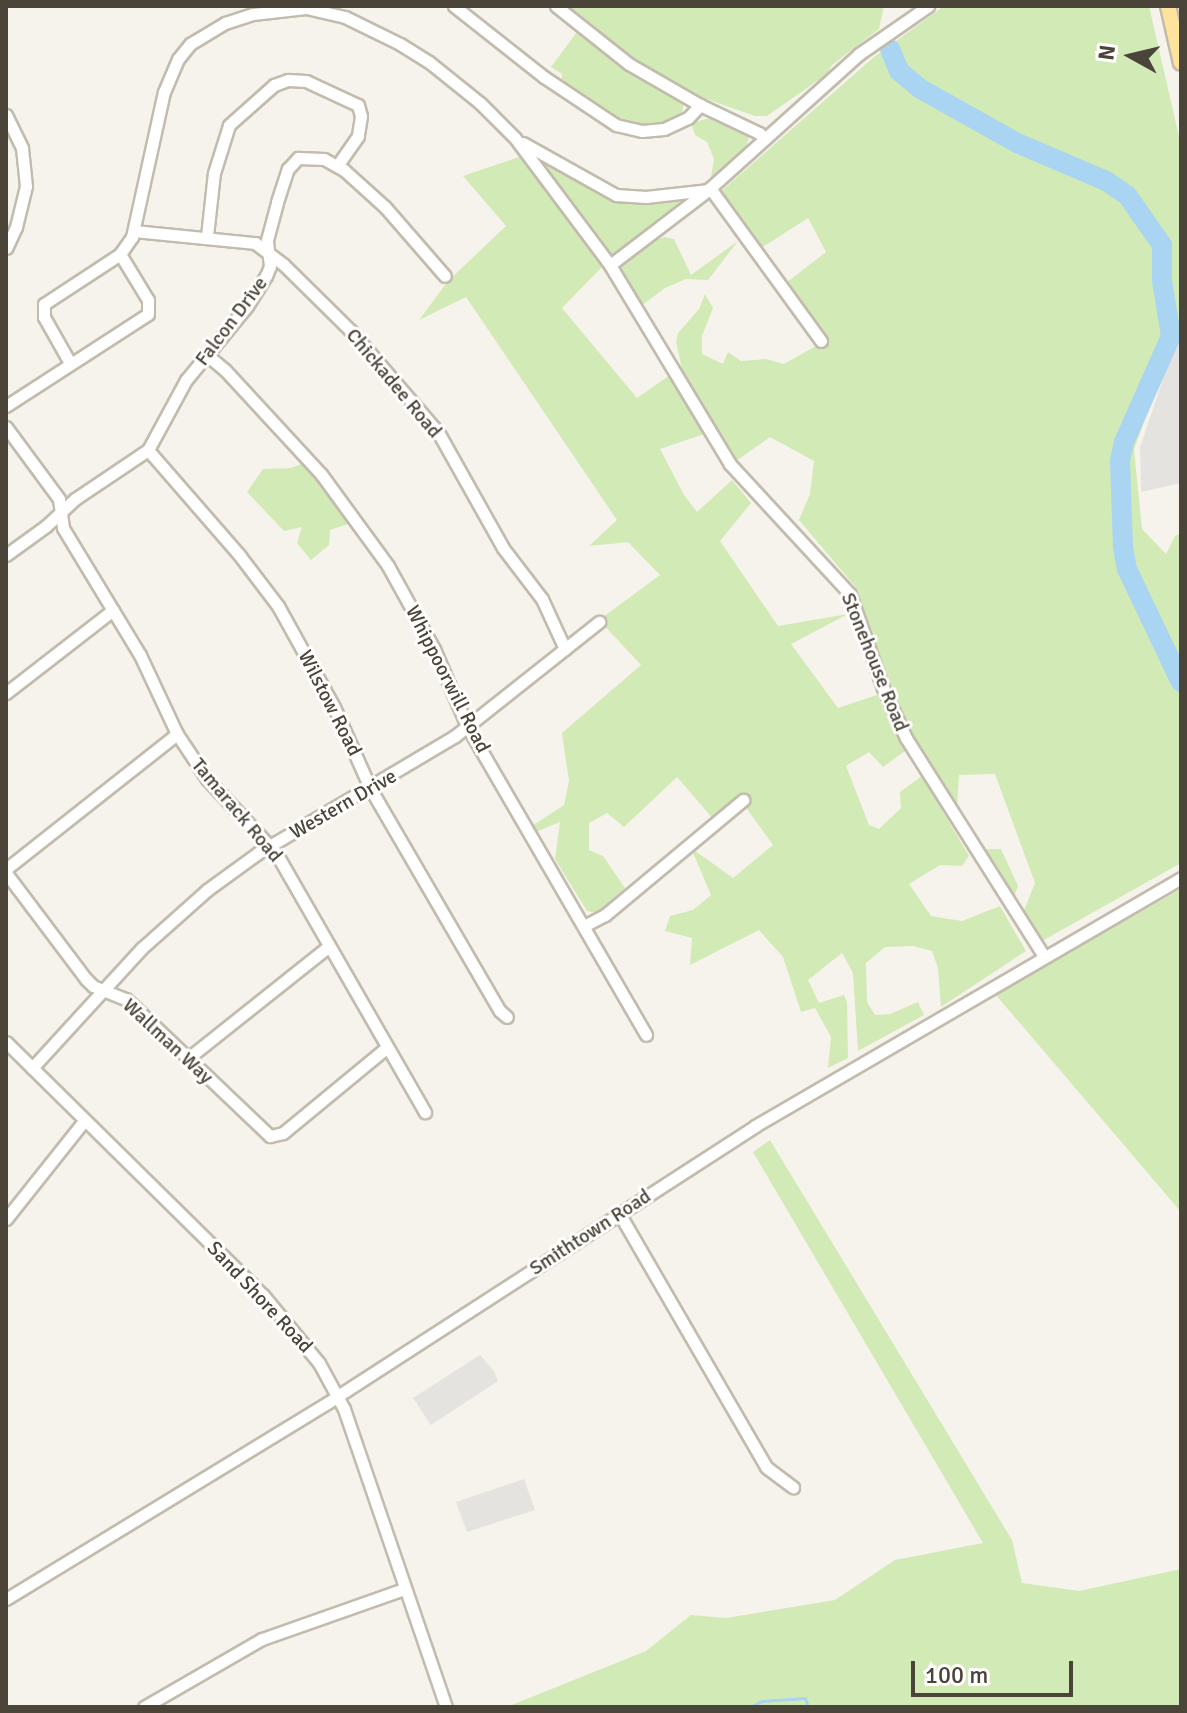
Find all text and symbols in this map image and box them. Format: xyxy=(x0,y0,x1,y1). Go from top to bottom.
north arrow xyxy=(1091,16,1171,96)
text: N xyxy=(1092,43,1121,62)
street label: Falcon Drive xyxy=(190,272,272,370)
street label: Chickadee Road xyxy=(341,323,447,443)
street label: Stonehouse Road xyxy=(836,589,914,735)
street label: Whippoorwill Road xyxy=(401,601,495,757)
street label: Wilstow Road xyxy=(293,646,367,760)
street label: Tamarack Road xyxy=(186,753,288,867)
street label: Western Drive xyxy=(285,764,401,844)
street label: Wallman Way xyxy=(118,993,218,1089)
street label: Smithtown Road xyxy=(525,1184,655,1280)
street label: Sand Shore Road xyxy=(202,1236,318,1358)
scale bar xyxy=(915,1645,1077,1695)
text: 100 m xyxy=(925,1660,988,1690)

